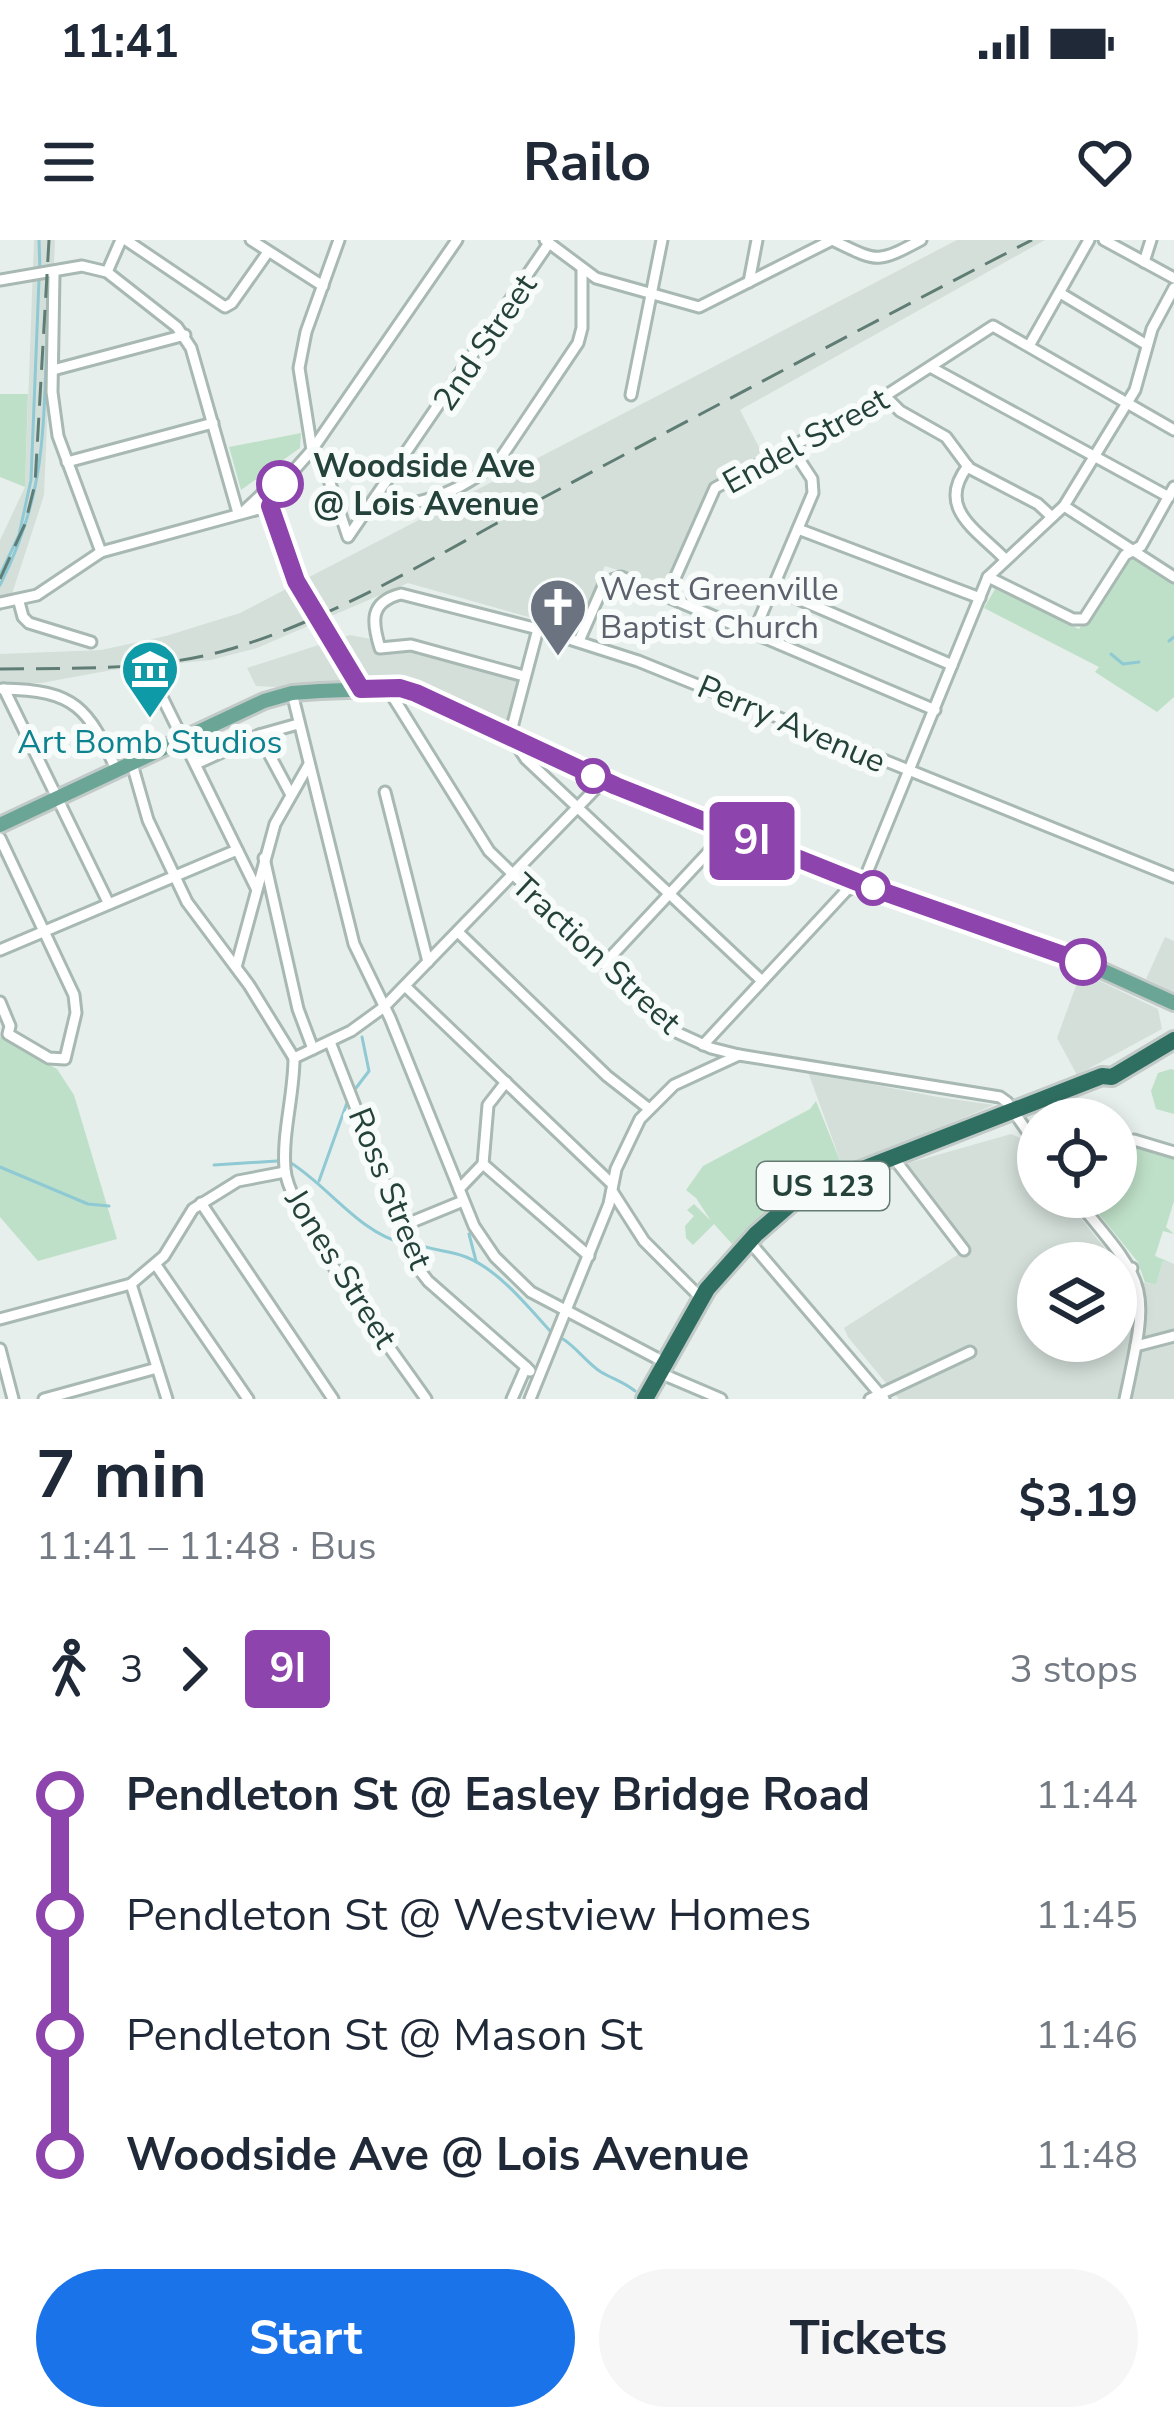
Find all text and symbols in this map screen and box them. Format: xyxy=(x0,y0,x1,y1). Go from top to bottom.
text: 11:41 xyxy=(60,12,179,73)
text: Railo xyxy=(523,125,651,199)
icon: menu xyxy=(36,129,102,195)
icon: heart xyxy=(1072,129,1138,195)
street label: 2nd Street xyxy=(423,265,548,420)
street label: Endel Street xyxy=(715,377,897,505)
place label: Woodside Ave @ Lois Avenue xyxy=(313,444,539,527)
marker: Woodside Ave @ Lois Avenue xyxy=(258,462,302,506)
place label: West Greenville Baptist Church xyxy=(600,567,839,650)
church icon: West Greenville Baptist Church xyxy=(527,576,589,658)
museum icon: Art Bomb Studios xyxy=(119,638,181,720)
street label: Perry Avenue xyxy=(691,665,892,784)
place label: Art Bomb Studios xyxy=(18,720,282,765)
unlabelled marker xyxy=(577,760,609,792)
line badge: 9I xyxy=(698,802,806,880)
text: 9I xyxy=(733,812,771,869)
street label: Traction Street xyxy=(501,864,691,1045)
unlabelled marker xyxy=(857,872,889,904)
unlabelled marker xyxy=(1061,940,1105,984)
map controls xyxy=(1017,1098,1137,1362)
button: locate xyxy=(1017,1098,1137,1218)
street label: Ross Street xyxy=(337,1101,443,1276)
road number: US 123 xyxy=(757,1162,889,1210)
street label: Jones Street xyxy=(273,1180,408,1357)
button: layers xyxy=(1017,1242,1137,1362)
text: 7 min xyxy=(36,1430,207,1520)
text: $3.19 xyxy=(1019,1471,1138,1532)
text: 11:41 – 11:48 · Bus xyxy=(36,1520,376,1573)
icon: walk xyxy=(36,1636,102,1702)
icon: forward xyxy=(161,1636,227,1702)
text: 9I xyxy=(269,1640,306,1697)
text: 3 xyxy=(120,1643,143,1696)
text: 3 stops xyxy=(1009,1643,1138,1696)
text: Pendleton St @ Easley Bridge Road xyxy=(126,1765,870,1826)
text: 11:44 xyxy=(1036,1769,1138,1822)
text: Pendleton St @ Westview Homes xyxy=(126,1885,811,1946)
text: 11:45 xyxy=(1036,1889,1138,1942)
text: Pendleton St @ Mason St xyxy=(126,2005,642,2066)
text: 11:46 xyxy=(1036,2009,1138,2062)
text: Woodside Ave @ Lois Avenue xyxy=(126,2125,749,2186)
text: 11:48 xyxy=(1036,2129,1138,2182)
button: Start xyxy=(36,2269,575,2407)
button: Tickets xyxy=(599,2269,1138,2407)

